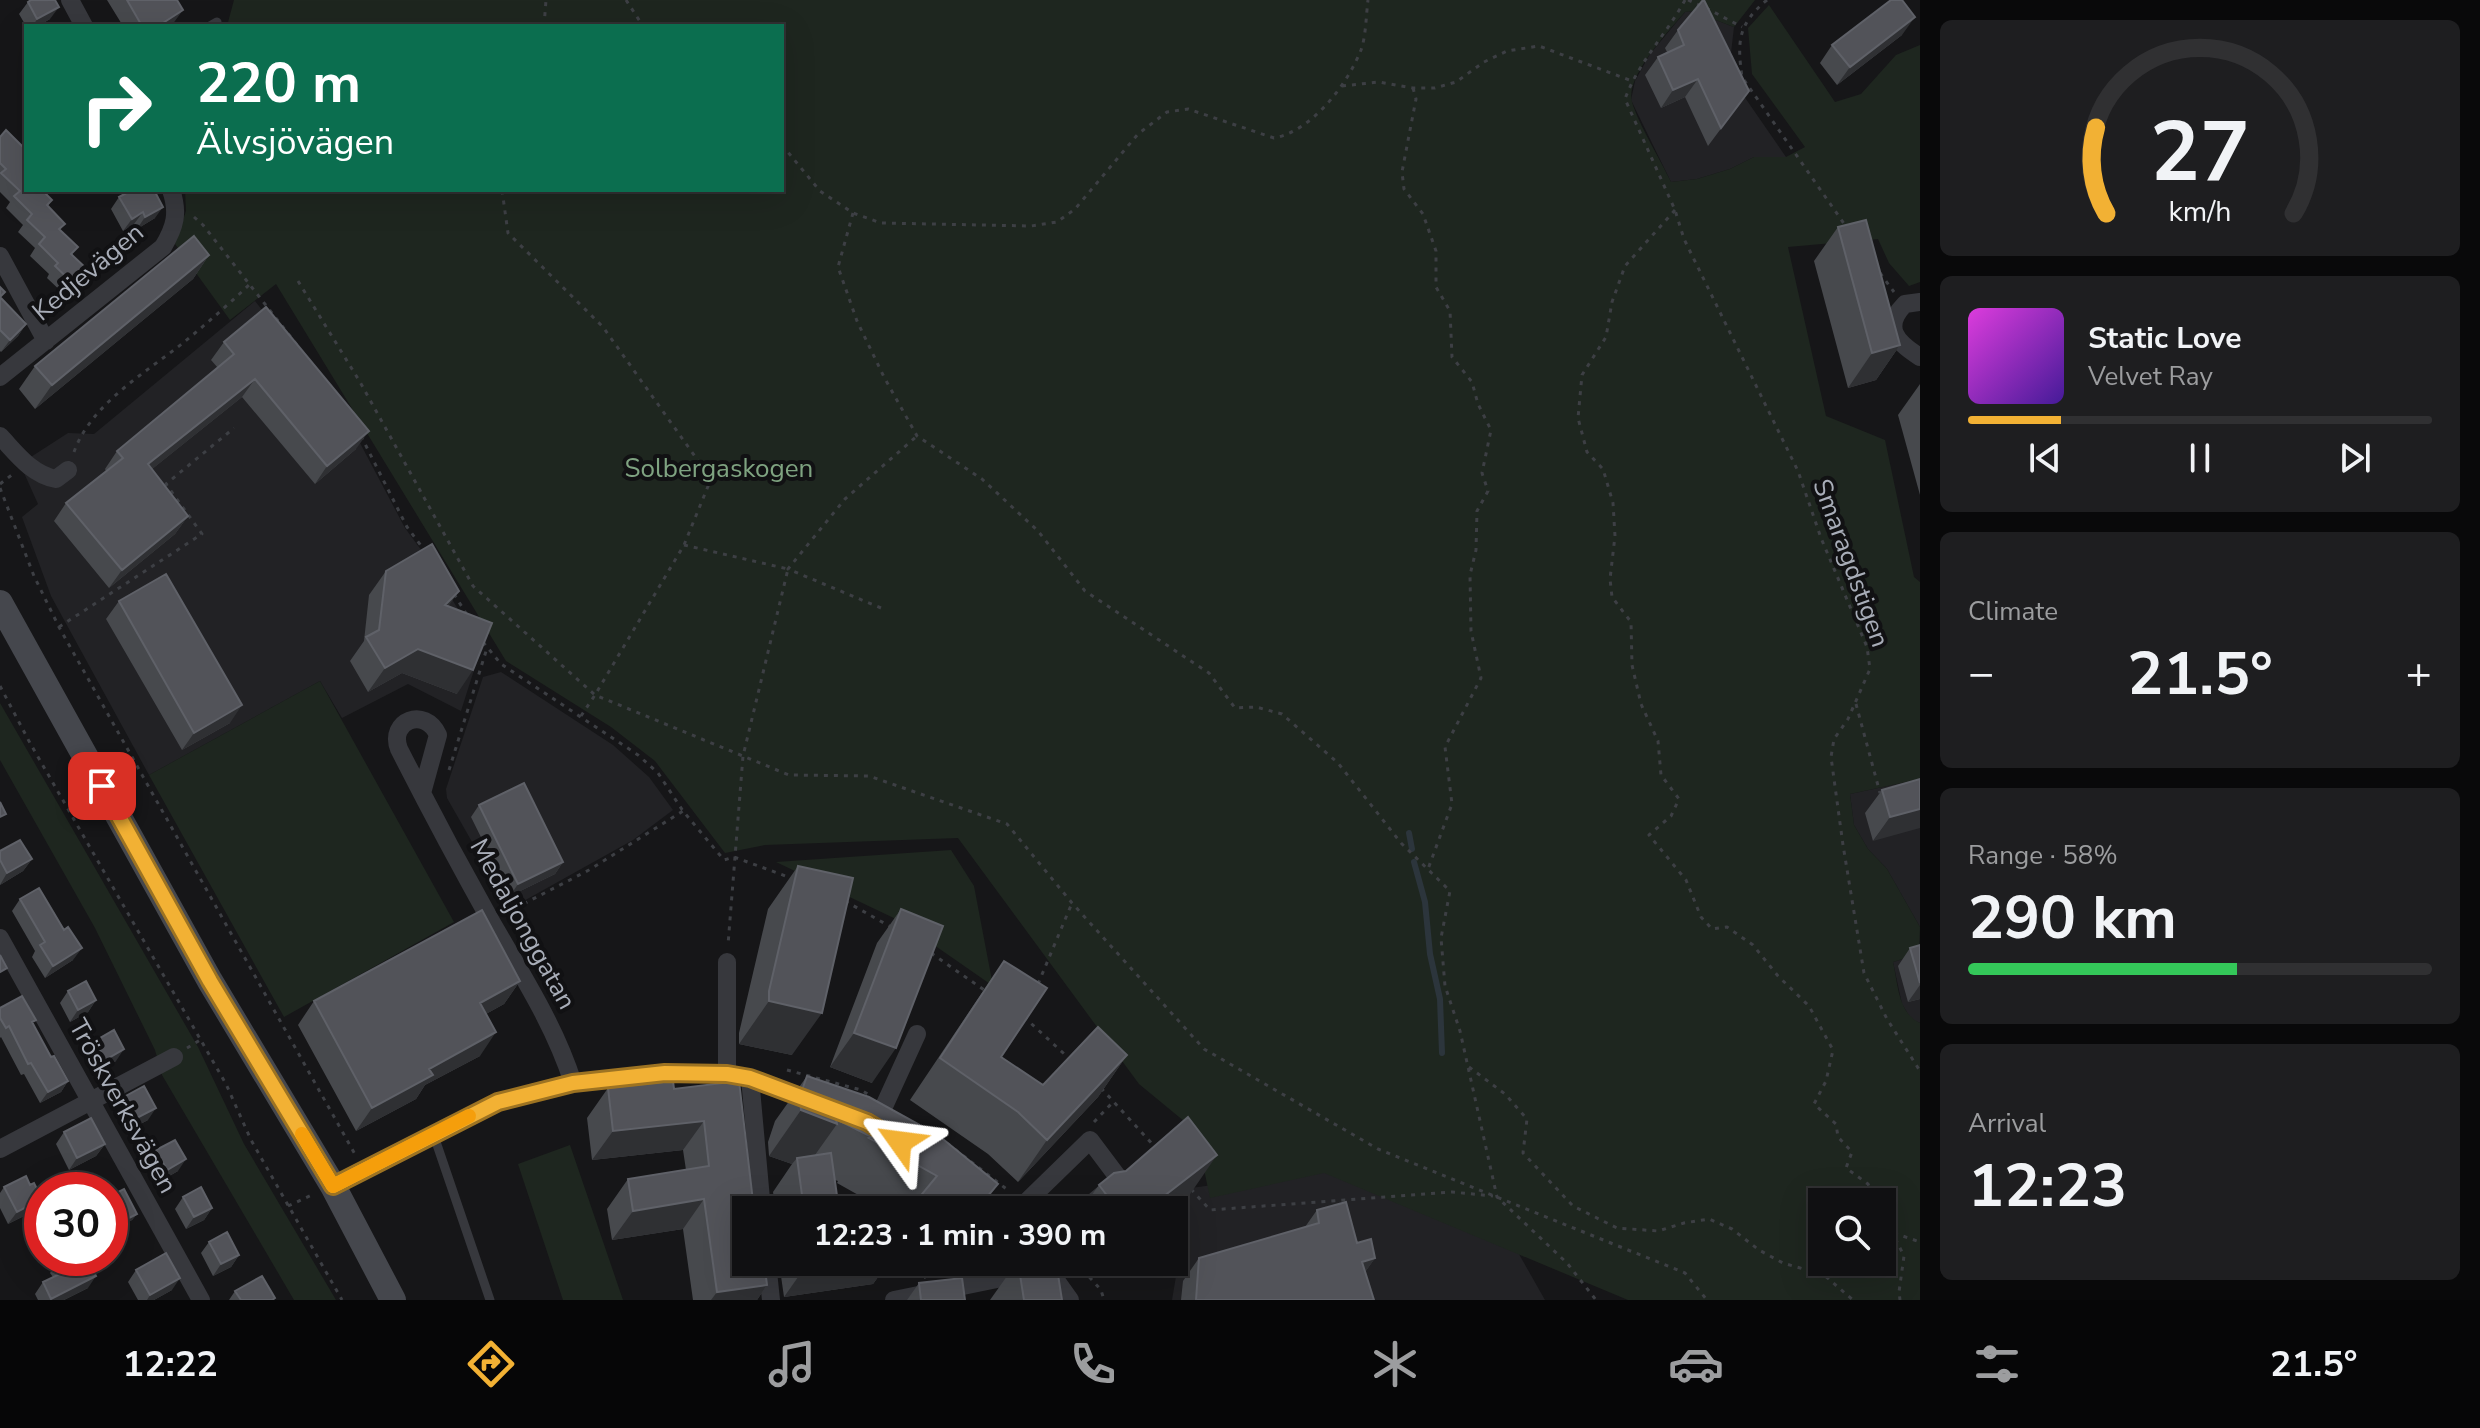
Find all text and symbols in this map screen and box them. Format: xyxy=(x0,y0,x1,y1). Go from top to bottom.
text: 220 m xyxy=(196,45,361,122)
icon: right xyxy=(64,56,168,160)
text: 27 xyxy=(2150,96,2250,209)
text: Älvsjövägen xyxy=(196,118,394,167)
text: km/h xyxy=(2169,192,2231,231)
street label: Kedjevägen xyxy=(25,215,151,329)
text: Static Love xyxy=(2088,318,2242,359)
text: Velvet Ray xyxy=(2088,359,2213,394)
icon: previous xyxy=(2023,436,2067,480)
icon: pause xyxy=(2178,436,2222,480)
icon: next xyxy=(2333,436,2377,480)
park label: Solbergaskogen xyxy=(625,451,813,486)
street label: Smaragdstigen xyxy=(1804,474,1898,652)
text: Climate xyxy=(1968,594,2058,629)
text: 21.5° xyxy=(2127,633,2273,715)
text: − xyxy=(1968,644,1994,704)
text: + xyxy=(2406,644,2432,704)
pin xyxy=(68,752,136,820)
icon: arrive xyxy=(80,764,124,808)
street label: Medaljonggatan xyxy=(462,832,584,1016)
text: Range · 58% xyxy=(1968,838,2118,873)
text: 290 km xyxy=(1968,877,2177,959)
street label: Tröskverksvägen xyxy=(61,1012,185,1200)
position arrow xyxy=(858,1100,942,1184)
text: Arrival xyxy=(1968,1106,2046,1141)
text: 12:23 xyxy=(1968,1145,2127,1227)
speed limit sign: 30 xyxy=(24,1172,128,1276)
map controls xyxy=(1808,1188,1896,1276)
button: search xyxy=(1808,1188,1896,1276)
text: 12:23 · 1 min · 390 m xyxy=(814,1215,1106,1256)
icon: directions xyxy=(463,1336,519,1392)
icon: music xyxy=(764,1336,820,1392)
icon: phone xyxy=(1065,1336,1121,1392)
icon: climate xyxy=(1367,1336,1423,1392)
icon: car xyxy=(1668,1336,1724,1392)
icon: filters xyxy=(1969,1336,2025,1392)
text: 12:22 xyxy=(123,1340,218,1389)
text: 21.5° xyxy=(2270,1340,2357,1389)

